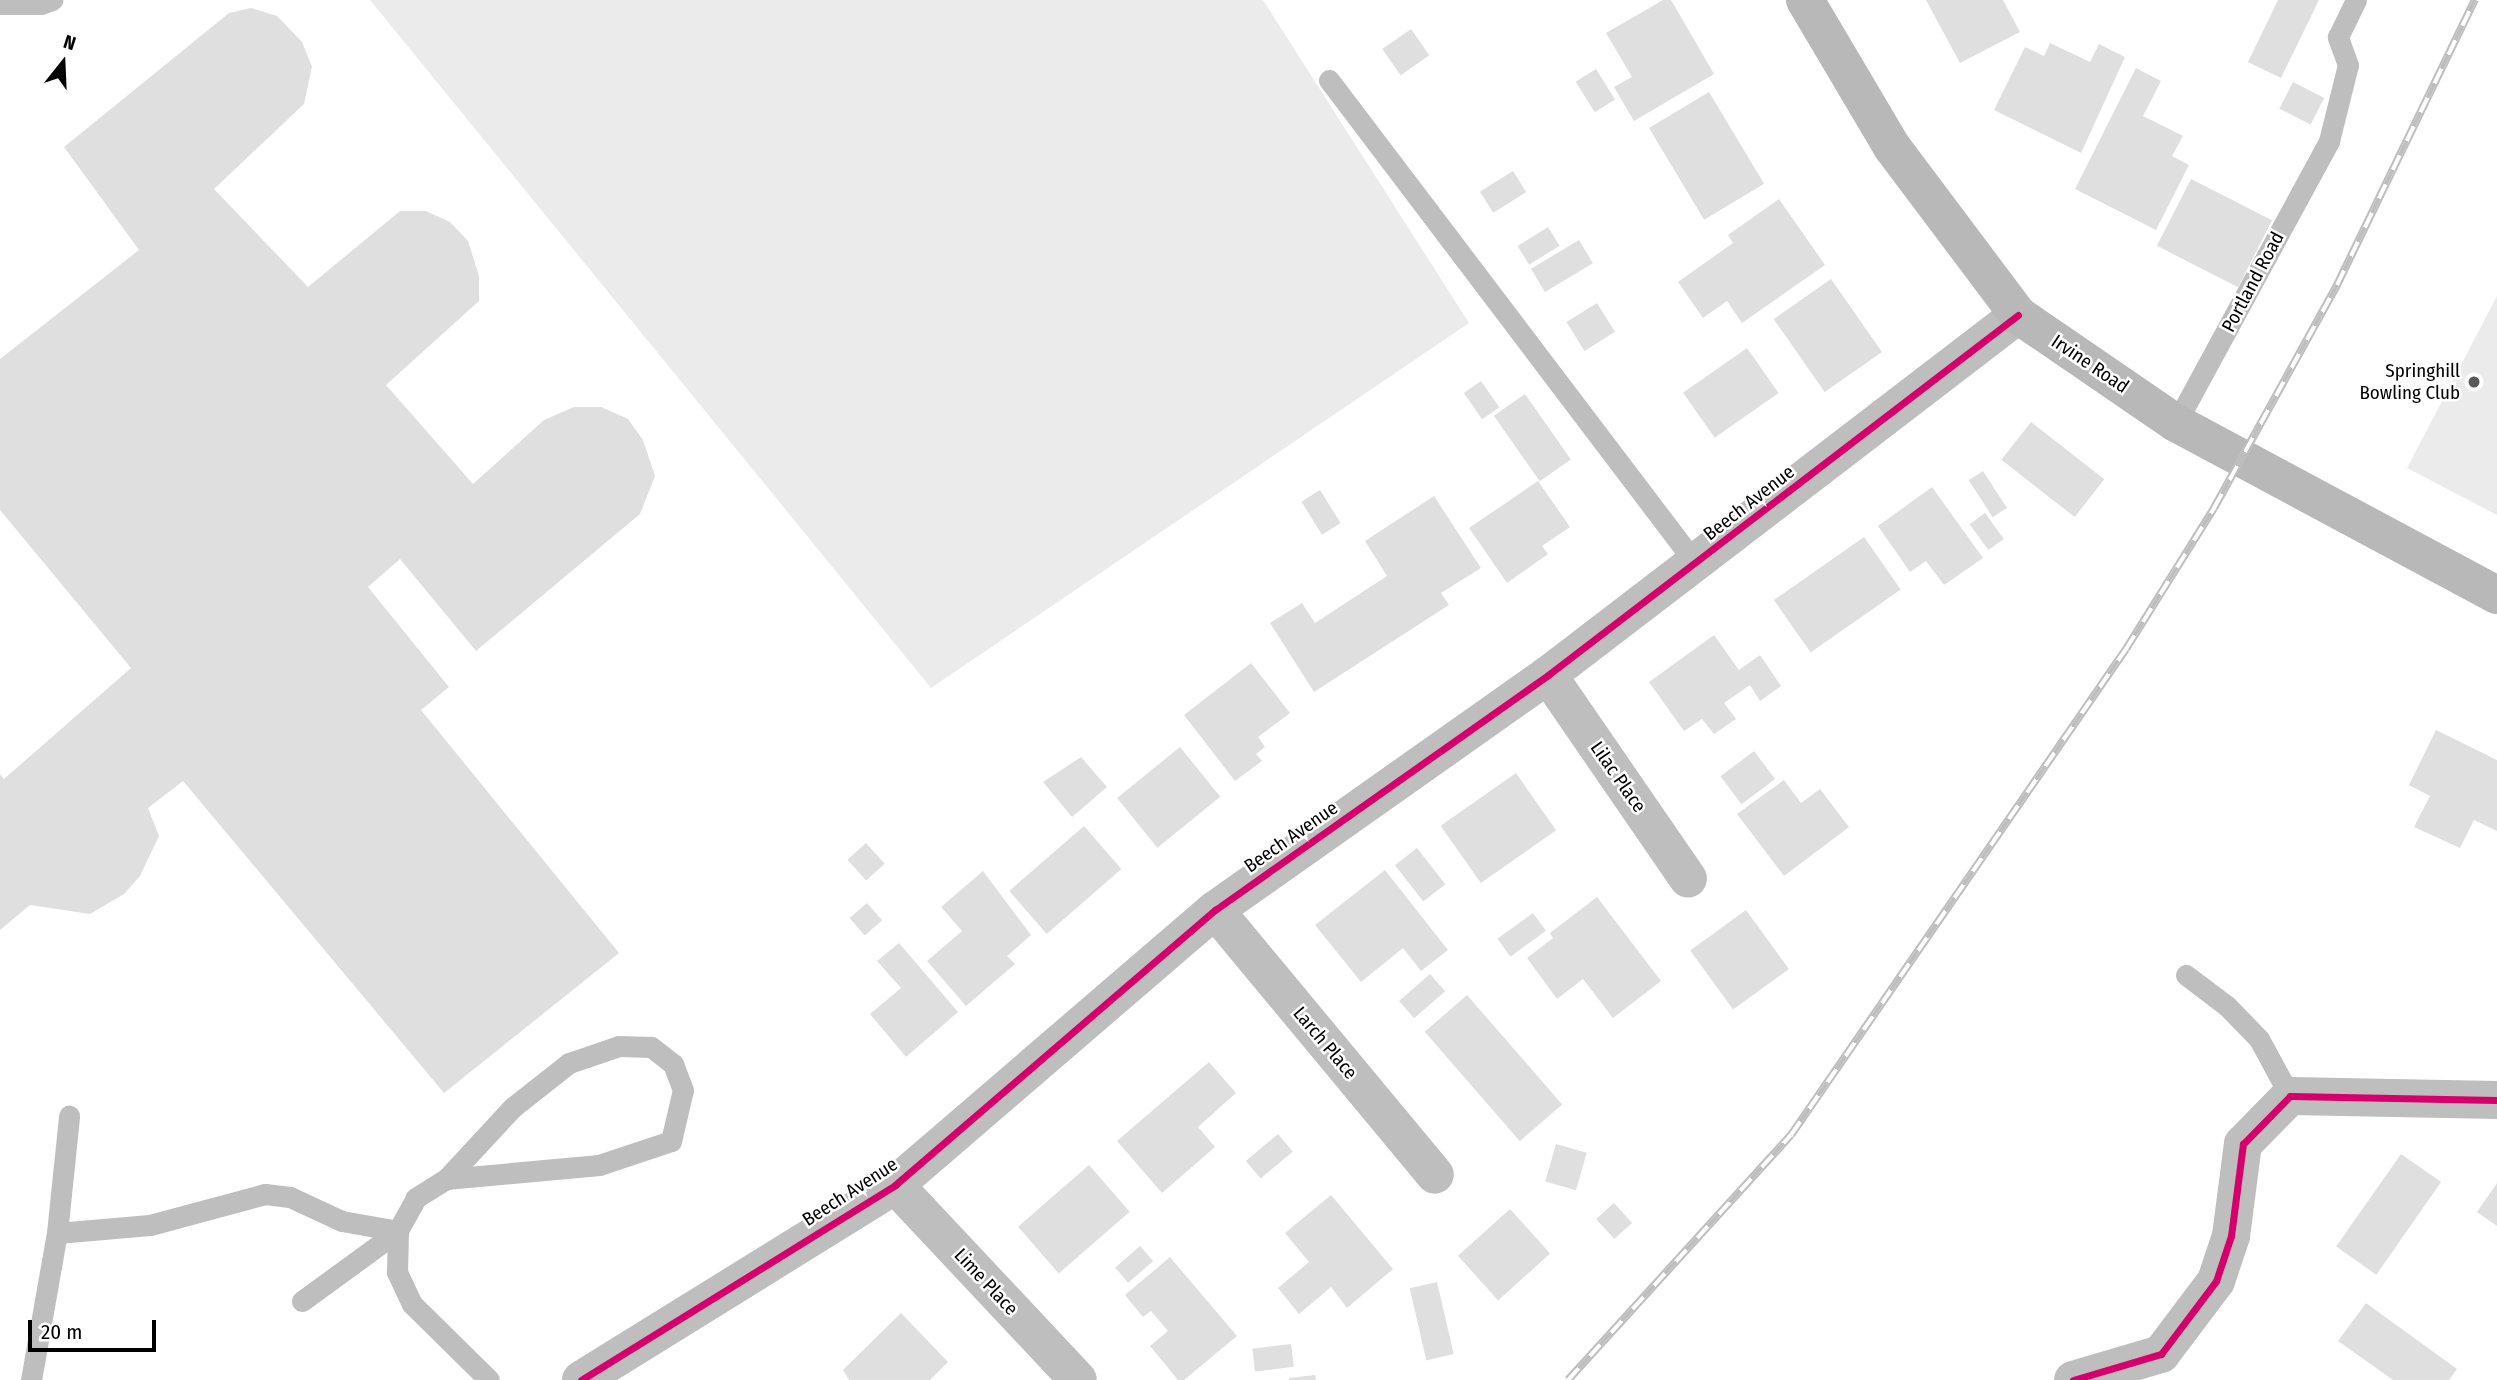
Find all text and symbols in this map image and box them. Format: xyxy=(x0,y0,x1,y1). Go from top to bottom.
north arrow xyxy=(28,28,98,98)
text: N xyxy=(61,30,79,55)
street label: Portland Road xyxy=(2217,228,2289,336)
street label: Irvine Road xyxy=(2047,330,2133,398)
place label: Springhill Bowling Club xyxy=(2359,360,2460,404)
marker: Springhill Bowling Club xyxy=(2466,374,2482,390)
street label: Beech Avenue xyxy=(1699,461,1799,545)
street label: Lilac Place xyxy=(1585,737,1651,817)
street label: Beech Avenue xyxy=(1240,796,1342,878)
street label: Larch Place xyxy=(1288,1002,1362,1084)
street label: Beech Avenue xyxy=(798,1153,902,1231)
street label: Lime Place xyxy=(949,1244,1023,1320)
scale bar xyxy=(32,1306,159,1350)
text: 20 m xyxy=(41,1319,82,1345)

